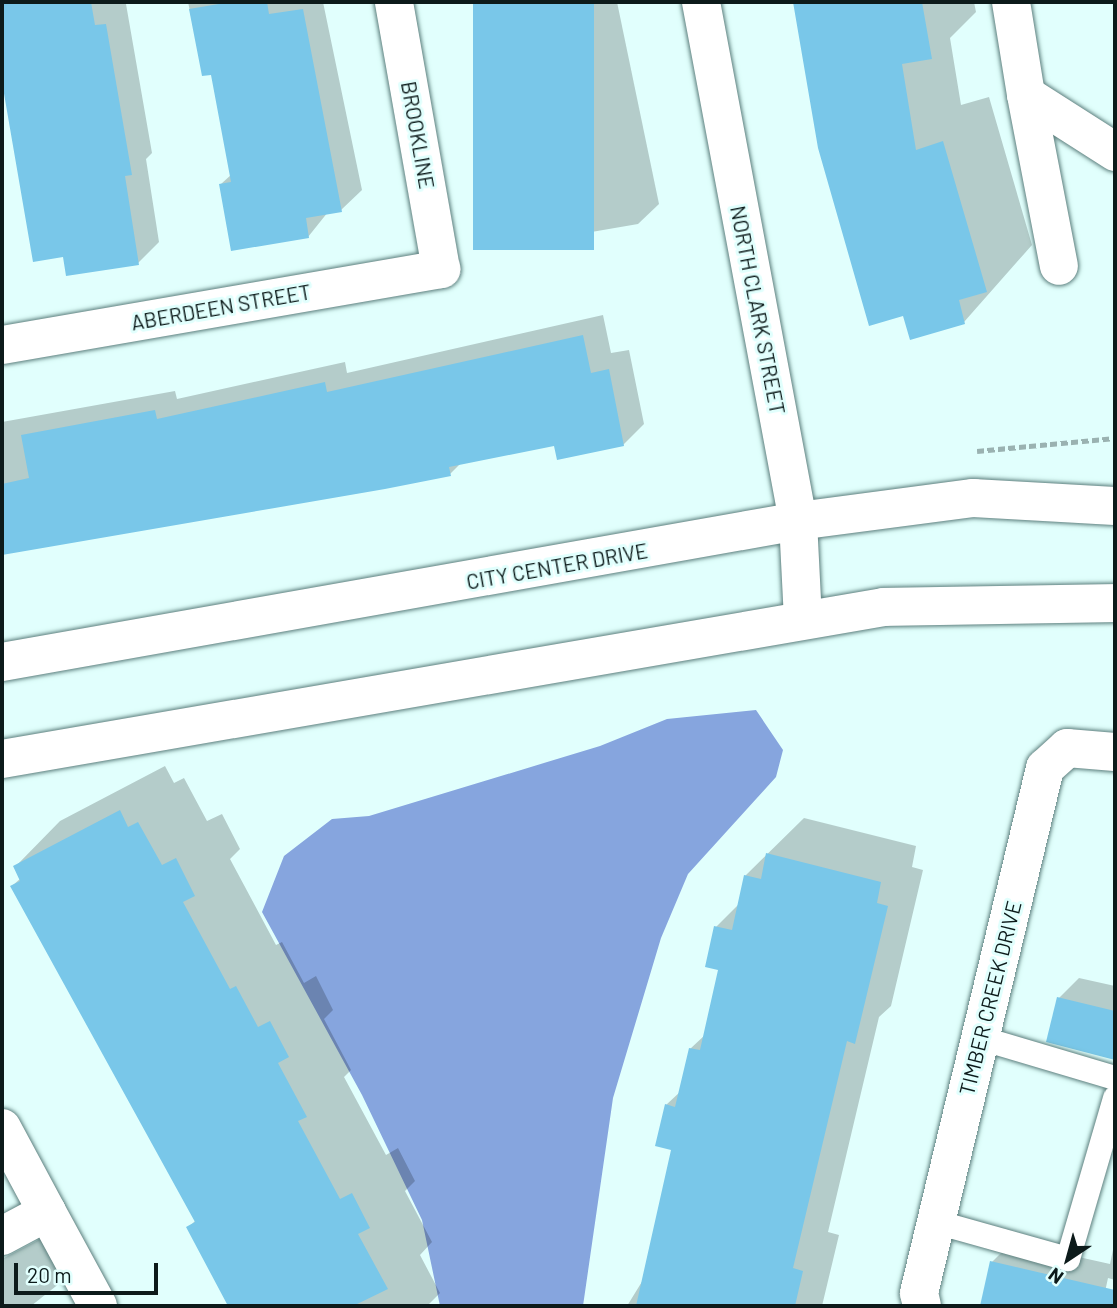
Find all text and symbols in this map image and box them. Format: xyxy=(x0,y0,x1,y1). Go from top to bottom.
street label: BROOKLINE xyxy=(396,79,440,191)
street label: NORTH CLARK STREET xyxy=(725,203,791,417)
street label: ABERDEEN STREET xyxy=(129,279,313,335)
street label: CITY CENTER DRIVE xyxy=(464,538,650,594)
street label: TIMBER CREEK DRIVE xyxy=(954,898,1026,1098)
north arrow xyxy=(1033,1224,1103,1294)
scale bar xyxy=(18,1248,161,1292)
text: 20 m xyxy=(27,1262,72,1287)
text: N xyxy=(1043,1263,1067,1289)

